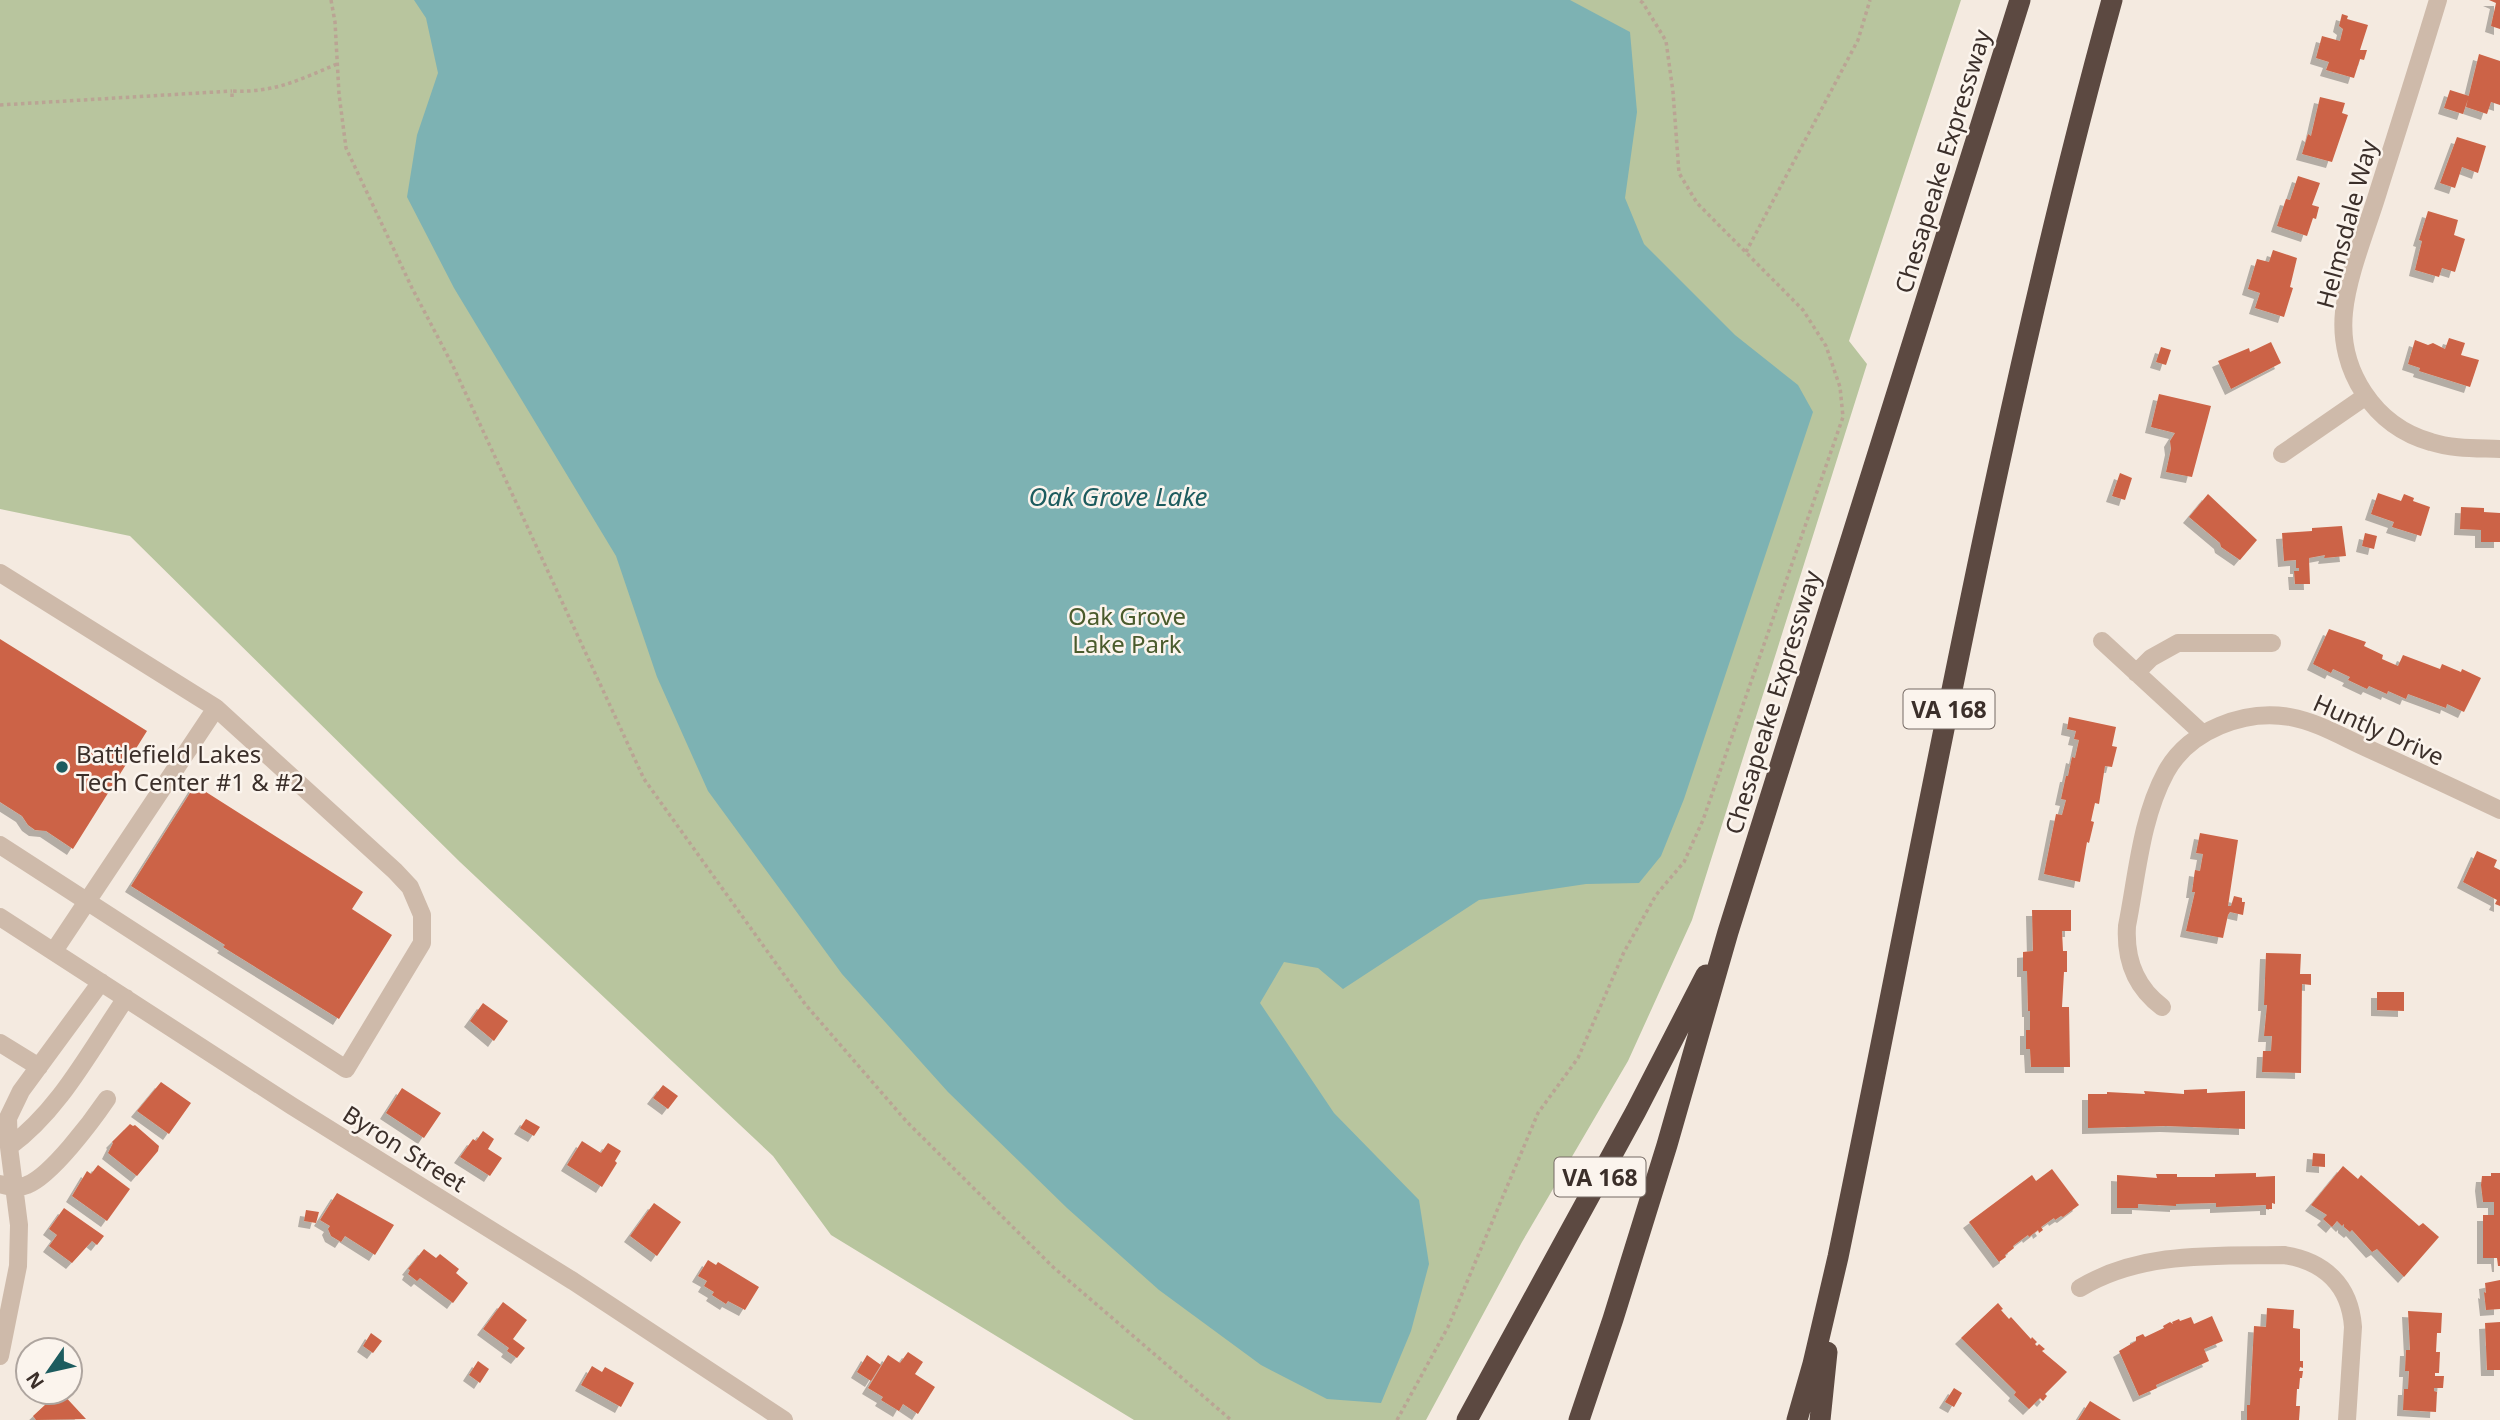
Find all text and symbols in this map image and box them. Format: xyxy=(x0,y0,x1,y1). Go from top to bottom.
street label: Chesapeake Expressway xyxy=(1886,24,1998,297)
street label: Helmsdale Way xyxy=(2308,135,2385,312)
water label: Oak Grove Lake xyxy=(1028,478,1208,514)
street label: Chesapeake Expressway xyxy=(1716,565,1828,838)
park label: Oak Grove Lake Park xyxy=(1068,599,1186,660)
street label: Huntly Drive xyxy=(2308,685,2450,773)
road number: VA 168 xyxy=(1904,690,1994,729)
place label: Battlefield Lakes Tech Center #1 & #2 xyxy=(76,737,304,798)
marker: Battlefield Lakes Tech Center #1 & #2 xyxy=(54,759,70,775)
street label: Byron Street xyxy=(337,1097,473,1199)
road number: VA 168 xyxy=(1554,1158,1646,1196)
north arrow xyxy=(14,1336,84,1406)
text: N xyxy=(20,1367,50,1394)

